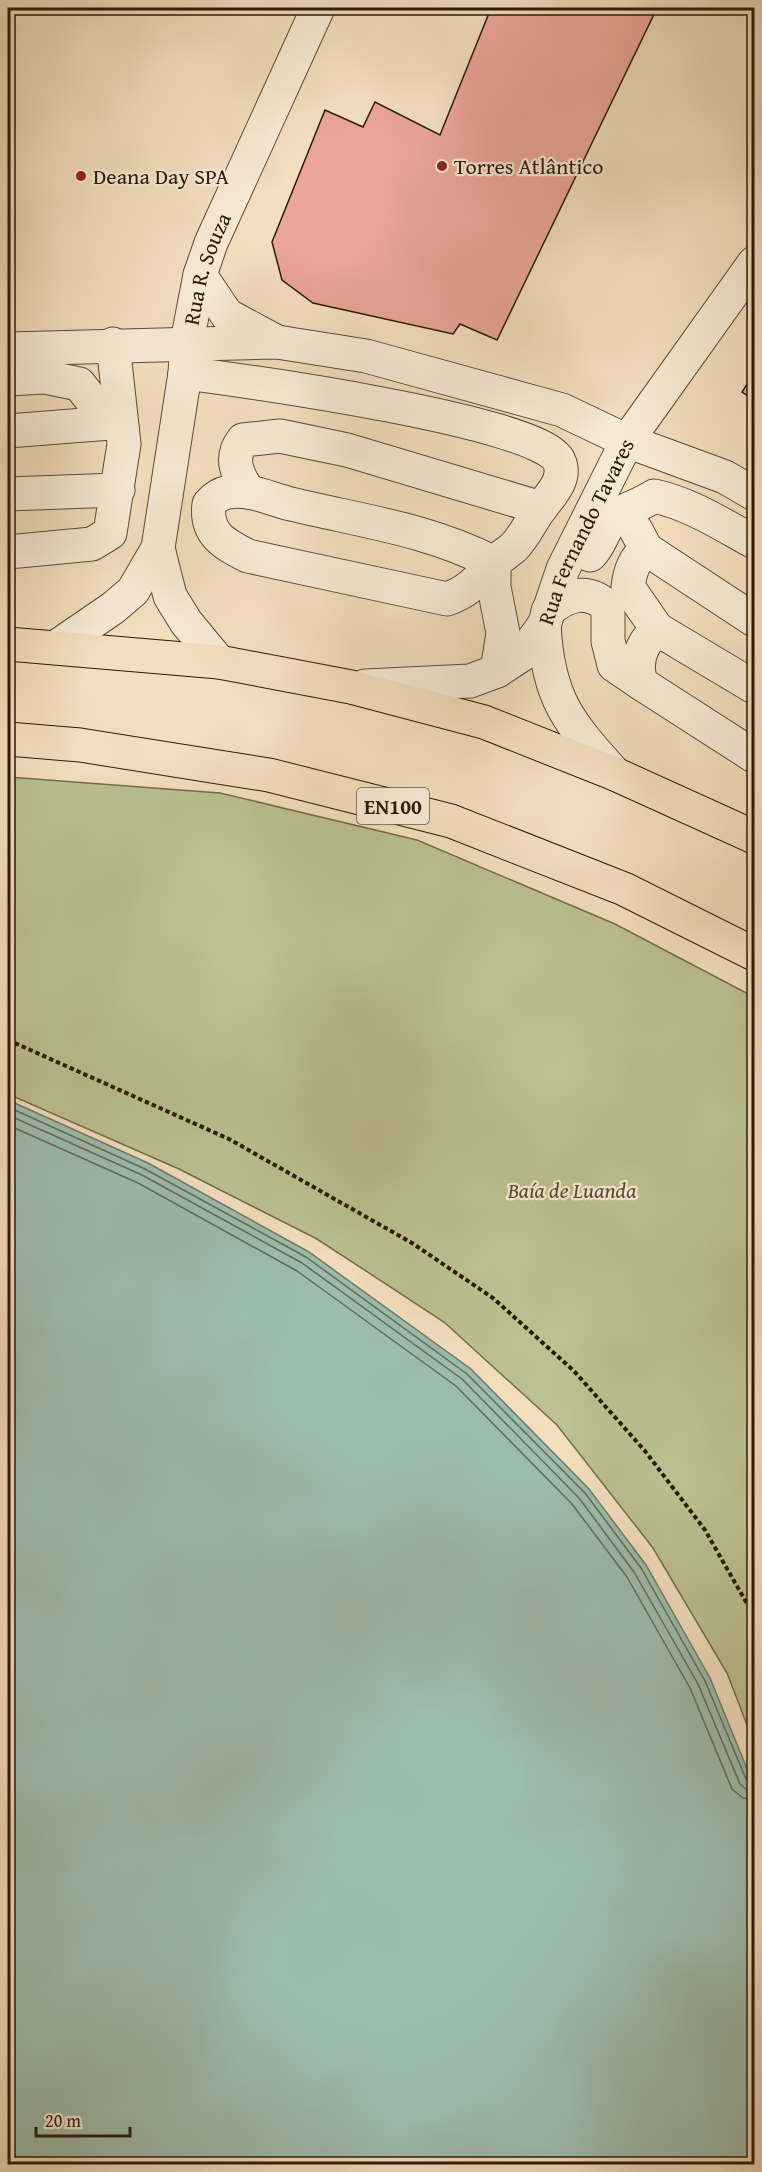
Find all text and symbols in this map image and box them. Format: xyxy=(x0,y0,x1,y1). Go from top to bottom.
place label: Torres Atlântico xyxy=(454,150,603,182)
marker: Torres Atlântico xyxy=(435,159,449,173)
place label: Deana Day SPA xyxy=(93,160,230,192)
marker: Deana Day SPA xyxy=(74,169,88,183)
street label: Rua R. Souza xyxy=(175,207,239,328)
street label: Rua Fernando Tavares xyxy=(529,433,642,629)
road number: EN100 xyxy=(357,788,429,824)
park label: Baía de Luanda xyxy=(507,1174,636,1206)
scale bar xyxy=(36,2100,130,2138)
text: 20 m xyxy=(45,2107,81,2134)

